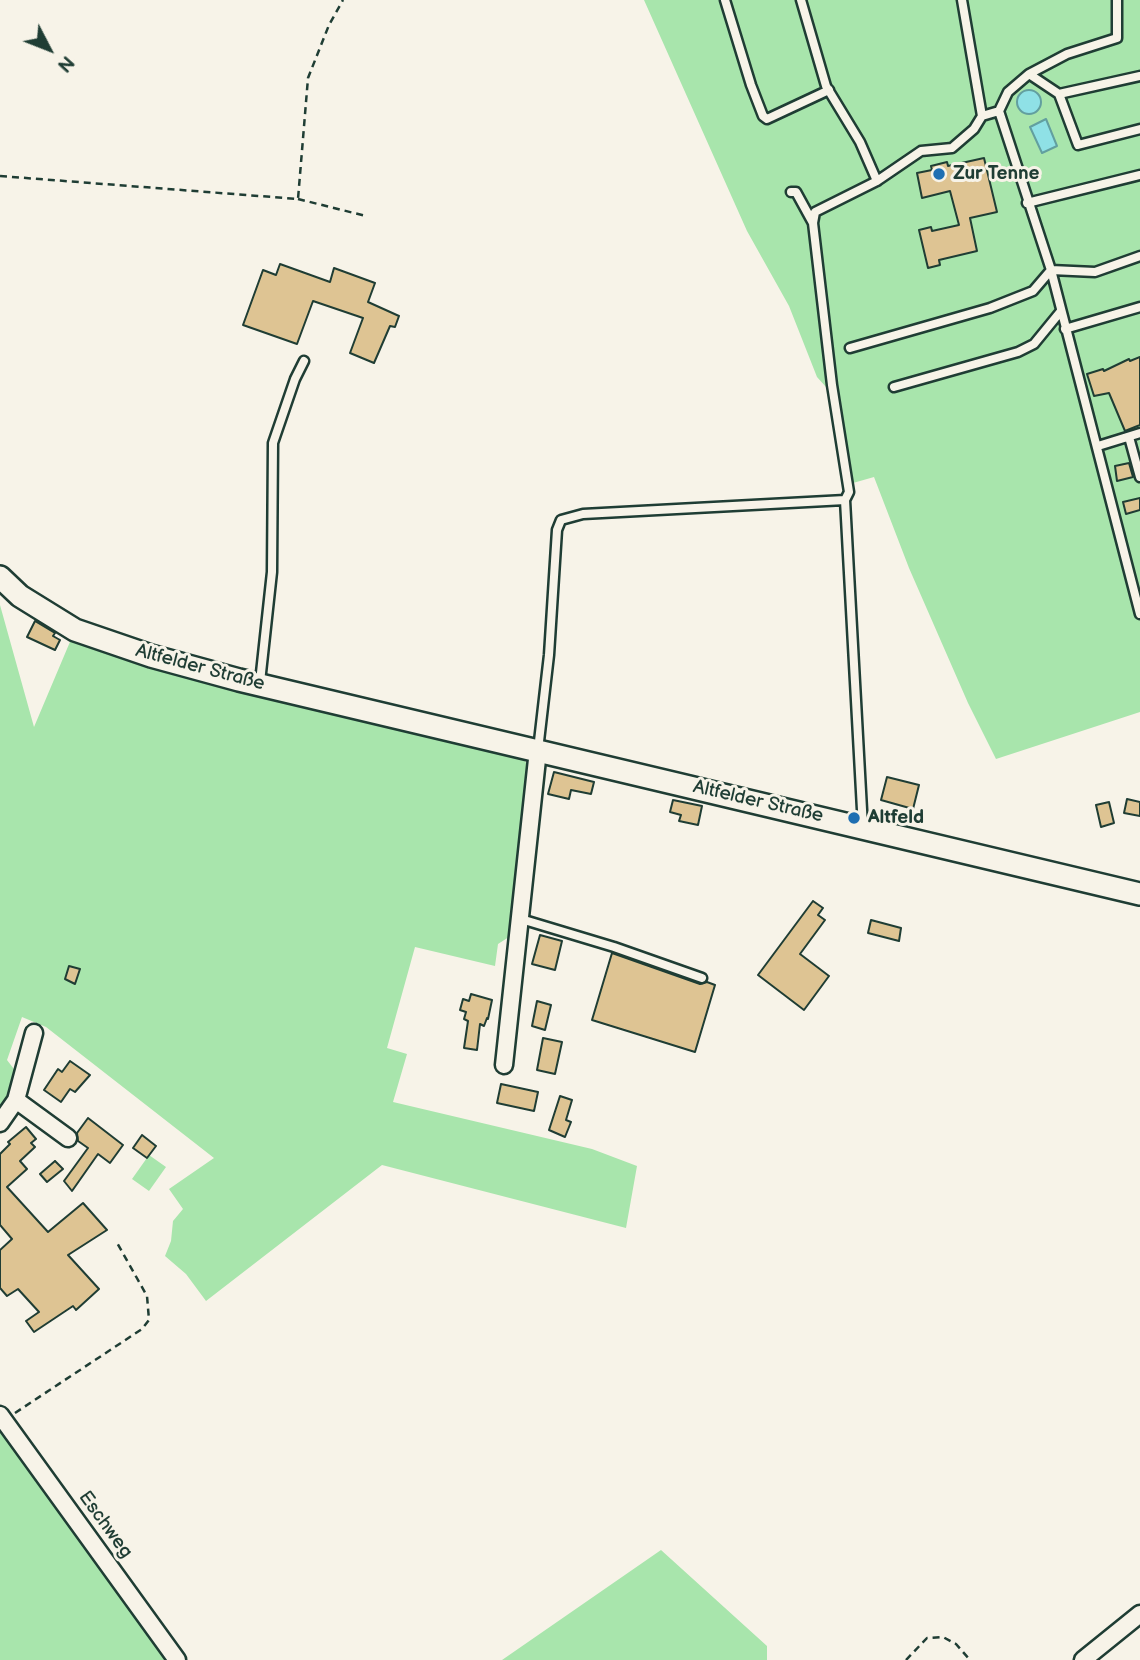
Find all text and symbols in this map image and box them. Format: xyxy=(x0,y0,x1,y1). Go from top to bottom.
north arrow xyxy=(14,14,84,84)
text: N xyxy=(52,50,78,76)
place label: Zur Tenne xyxy=(953,163,1040,185)
marker: Zur Tenne xyxy=(931,166,947,182)
street label: Altfelder Straße xyxy=(133,640,267,696)
street label: Altfelder Straße xyxy=(691,776,825,828)
place label: Altfeld xyxy=(868,807,924,829)
marker: Altfeld xyxy=(846,810,862,826)
street label: Eschweg xyxy=(73,1487,137,1563)

